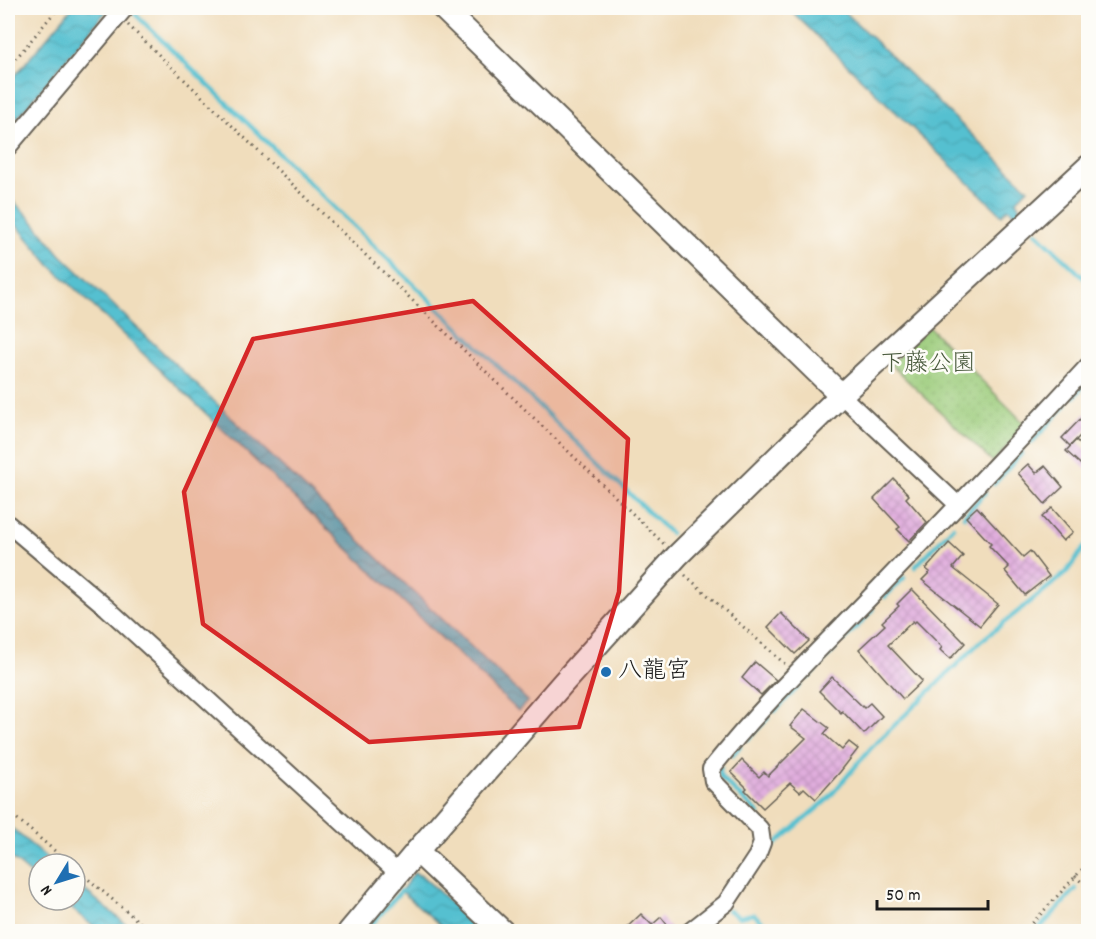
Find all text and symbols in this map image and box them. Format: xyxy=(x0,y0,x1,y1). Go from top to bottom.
park label: 下藤公園 xyxy=(880,348,976,382)
place label: 八龍宮 xyxy=(618,655,690,689)
marker: 八龍宮 xyxy=(599,665,613,679)
north arrow xyxy=(27,852,87,912)
scale bar xyxy=(877,873,988,911)
text: N xyxy=(36,879,59,900)
text: 50 m xyxy=(886,884,921,909)

